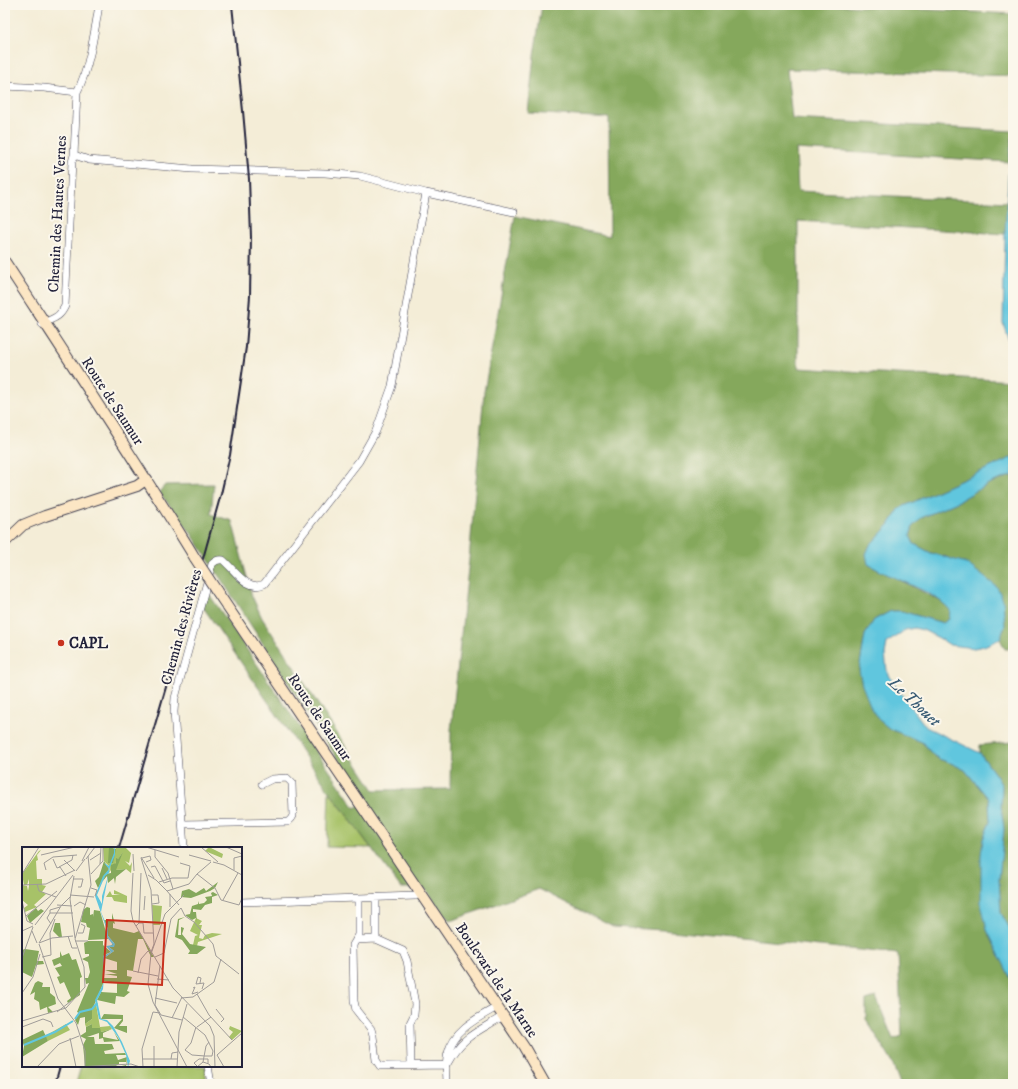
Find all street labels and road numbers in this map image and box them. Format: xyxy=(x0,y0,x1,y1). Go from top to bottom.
street label: Chemin des Hautes Vernes xyxy=(44,135,71,293)
street label: Route de Saumur xyxy=(77,354,148,449)
street label: Chemin des Rivières xyxy=(157,567,206,687)
street label: Route de Saumur xyxy=(283,670,356,765)
street label: Boulevard de la Marne xyxy=(451,919,542,1041)

